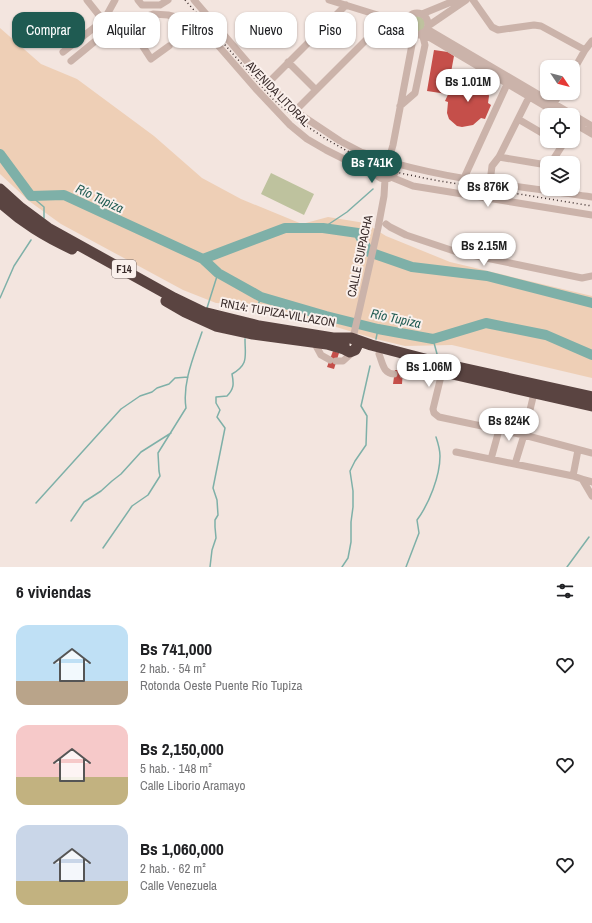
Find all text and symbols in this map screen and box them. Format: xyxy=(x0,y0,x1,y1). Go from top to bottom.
chip: Comprar xyxy=(12,12,85,48)
chip: Alquilar xyxy=(93,12,160,48)
chip: Filtros xyxy=(168,12,227,48)
chip: Nuevo xyxy=(235,12,297,48)
chip: Piso xyxy=(305,12,356,48)
chip: Casa xyxy=(364,12,418,48)
street label: AVENIDA LITORAL xyxy=(242,57,314,131)
north arrow xyxy=(540,60,580,100)
map controls xyxy=(540,60,580,196)
pin: Bs 1.01M xyxy=(427,69,509,103)
text: Bs 1.01M xyxy=(445,73,491,90)
button: locate xyxy=(540,108,580,148)
pin: Bs 741K xyxy=(335,150,409,184)
text: Bs 741K xyxy=(351,154,393,171)
button: layers xyxy=(540,156,580,196)
pin: Bs 876K xyxy=(451,174,525,208)
text: Bs 876K xyxy=(467,178,509,195)
water label: Río Tupiza xyxy=(73,180,127,217)
street label: CALLE SUIPACHA xyxy=(343,213,377,299)
pin: Bs 2.15M xyxy=(443,233,525,267)
text: Bs 2.15M xyxy=(461,237,507,254)
road number: F14 xyxy=(112,260,136,278)
street label: RN14: TUPIZA-VILLAZON xyxy=(219,295,337,331)
water label: Río Tupiza xyxy=(369,305,423,332)
pin: Bs 1.06M xyxy=(388,354,470,388)
text: Bs 1.06M xyxy=(406,358,452,375)
pin: Bs 824K xyxy=(472,408,546,442)
text: Bs 824K xyxy=(488,412,530,429)
text: 6 viviendas xyxy=(16,580,91,603)
icon: filters xyxy=(554,580,576,602)
text: Bs 741,000 xyxy=(140,637,212,660)
icon: home xyxy=(48,641,96,689)
icon: heart xyxy=(554,654,576,676)
text: 2 hab. · 54 m² xyxy=(140,660,206,677)
text: Rotonda Oeste Puente Río Tupiza xyxy=(140,677,302,694)
text: Bs 2,150,000 xyxy=(140,737,224,760)
icon: home xyxy=(48,741,96,789)
icon: heart xyxy=(554,754,576,776)
text: 5 hab. · 148 m² xyxy=(140,760,212,777)
text: Calle Liborio Aramayo xyxy=(140,777,245,794)
text: Bs 1,060,000 xyxy=(140,837,224,860)
icon: home xyxy=(48,841,96,889)
icon: heart xyxy=(554,854,576,876)
text: 2 hab. · 62 m² xyxy=(140,860,206,877)
text: Calle Venezuela xyxy=(140,877,217,894)

